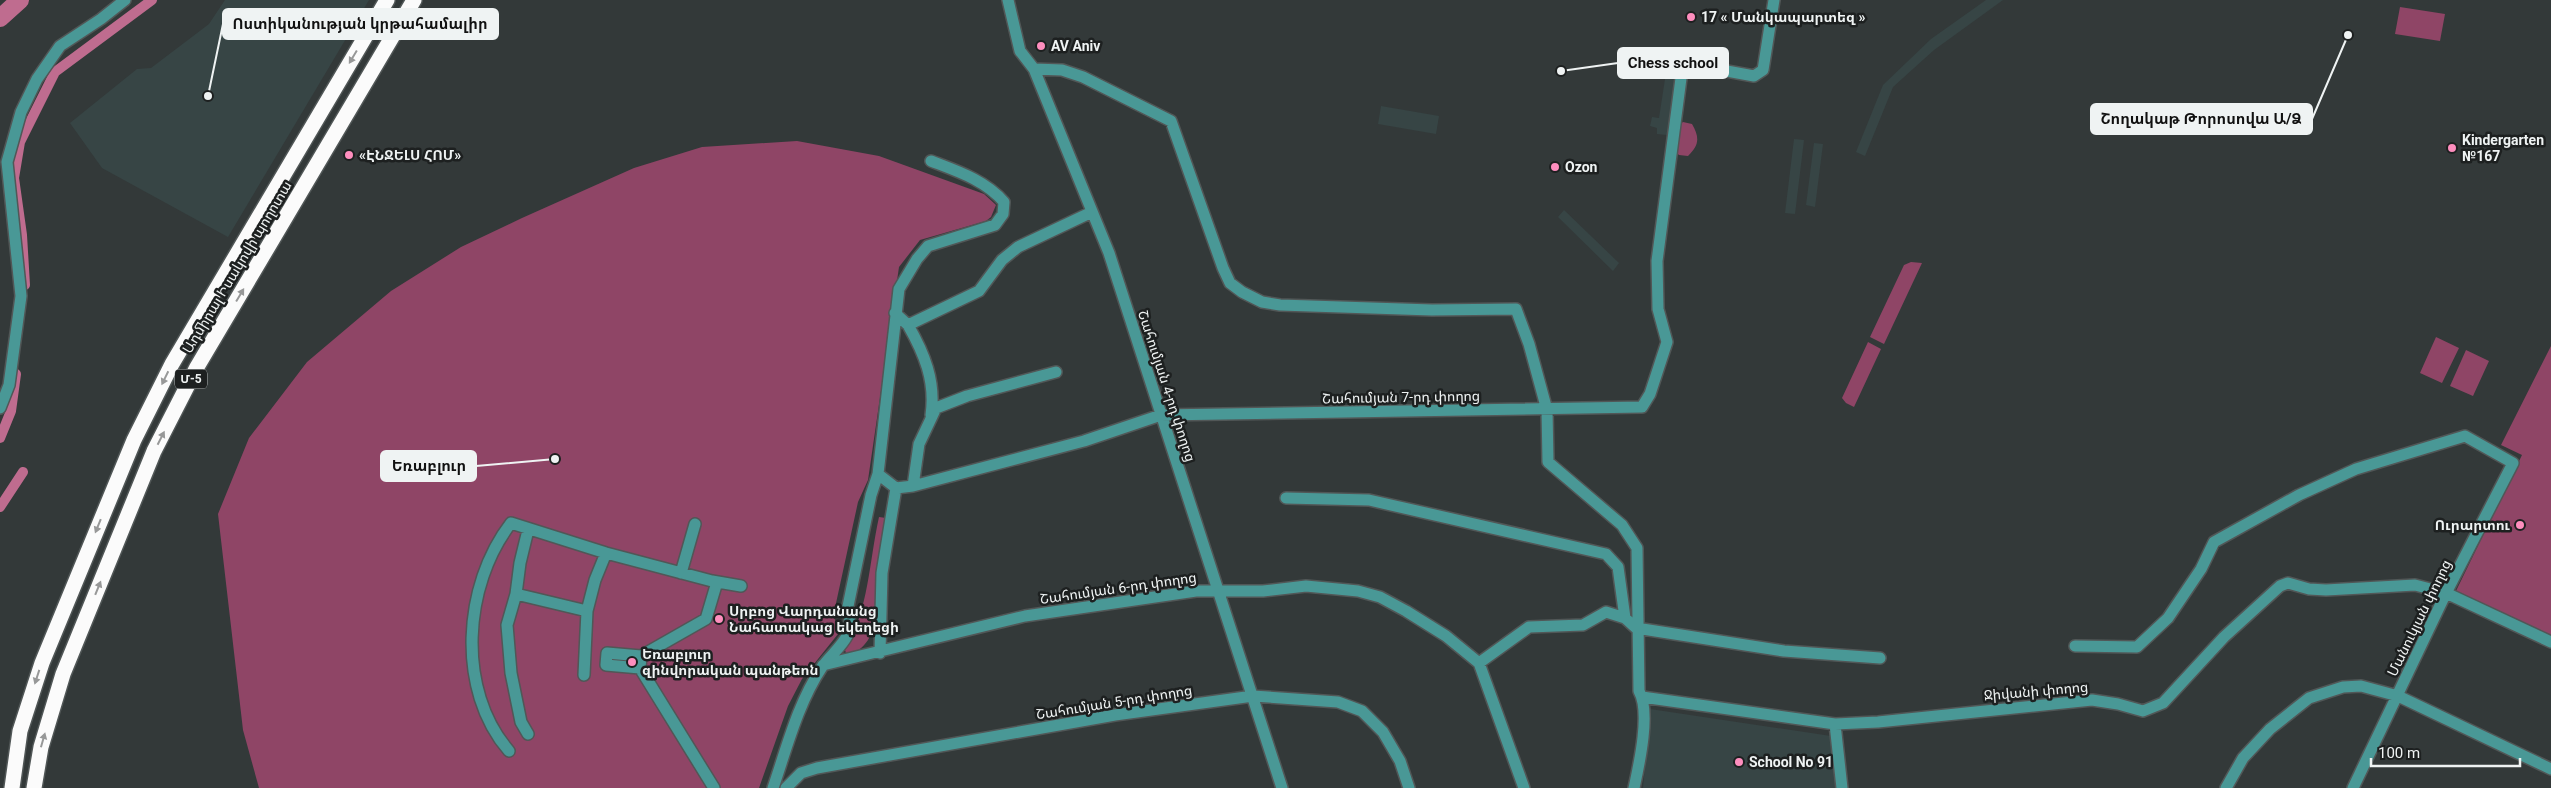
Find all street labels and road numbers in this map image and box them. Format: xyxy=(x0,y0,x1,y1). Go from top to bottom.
street label: Ադմիրալ Իսակովի պողոտա xyxy=(179,178,295,356)
street label: Շահումյան 4-րդ փողոց xyxy=(1135,308,1199,464)
road number: Մ-5 xyxy=(175,369,207,388)
street label: Շահումյան 7-րդ փողոց xyxy=(1322,388,1480,406)
street label: Մանուկյան փողոց xyxy=(2384,557,2454,679)
street label: Շահումյան 6-րդ փողոց xyxy=(1039,569,1197,607)
street label: Ջիվանի փողոց xyxy=(1983,678,2089,704)
street label: Շահումյան 5-րդ փողոց xyxy=(1035,682,1193,722)

